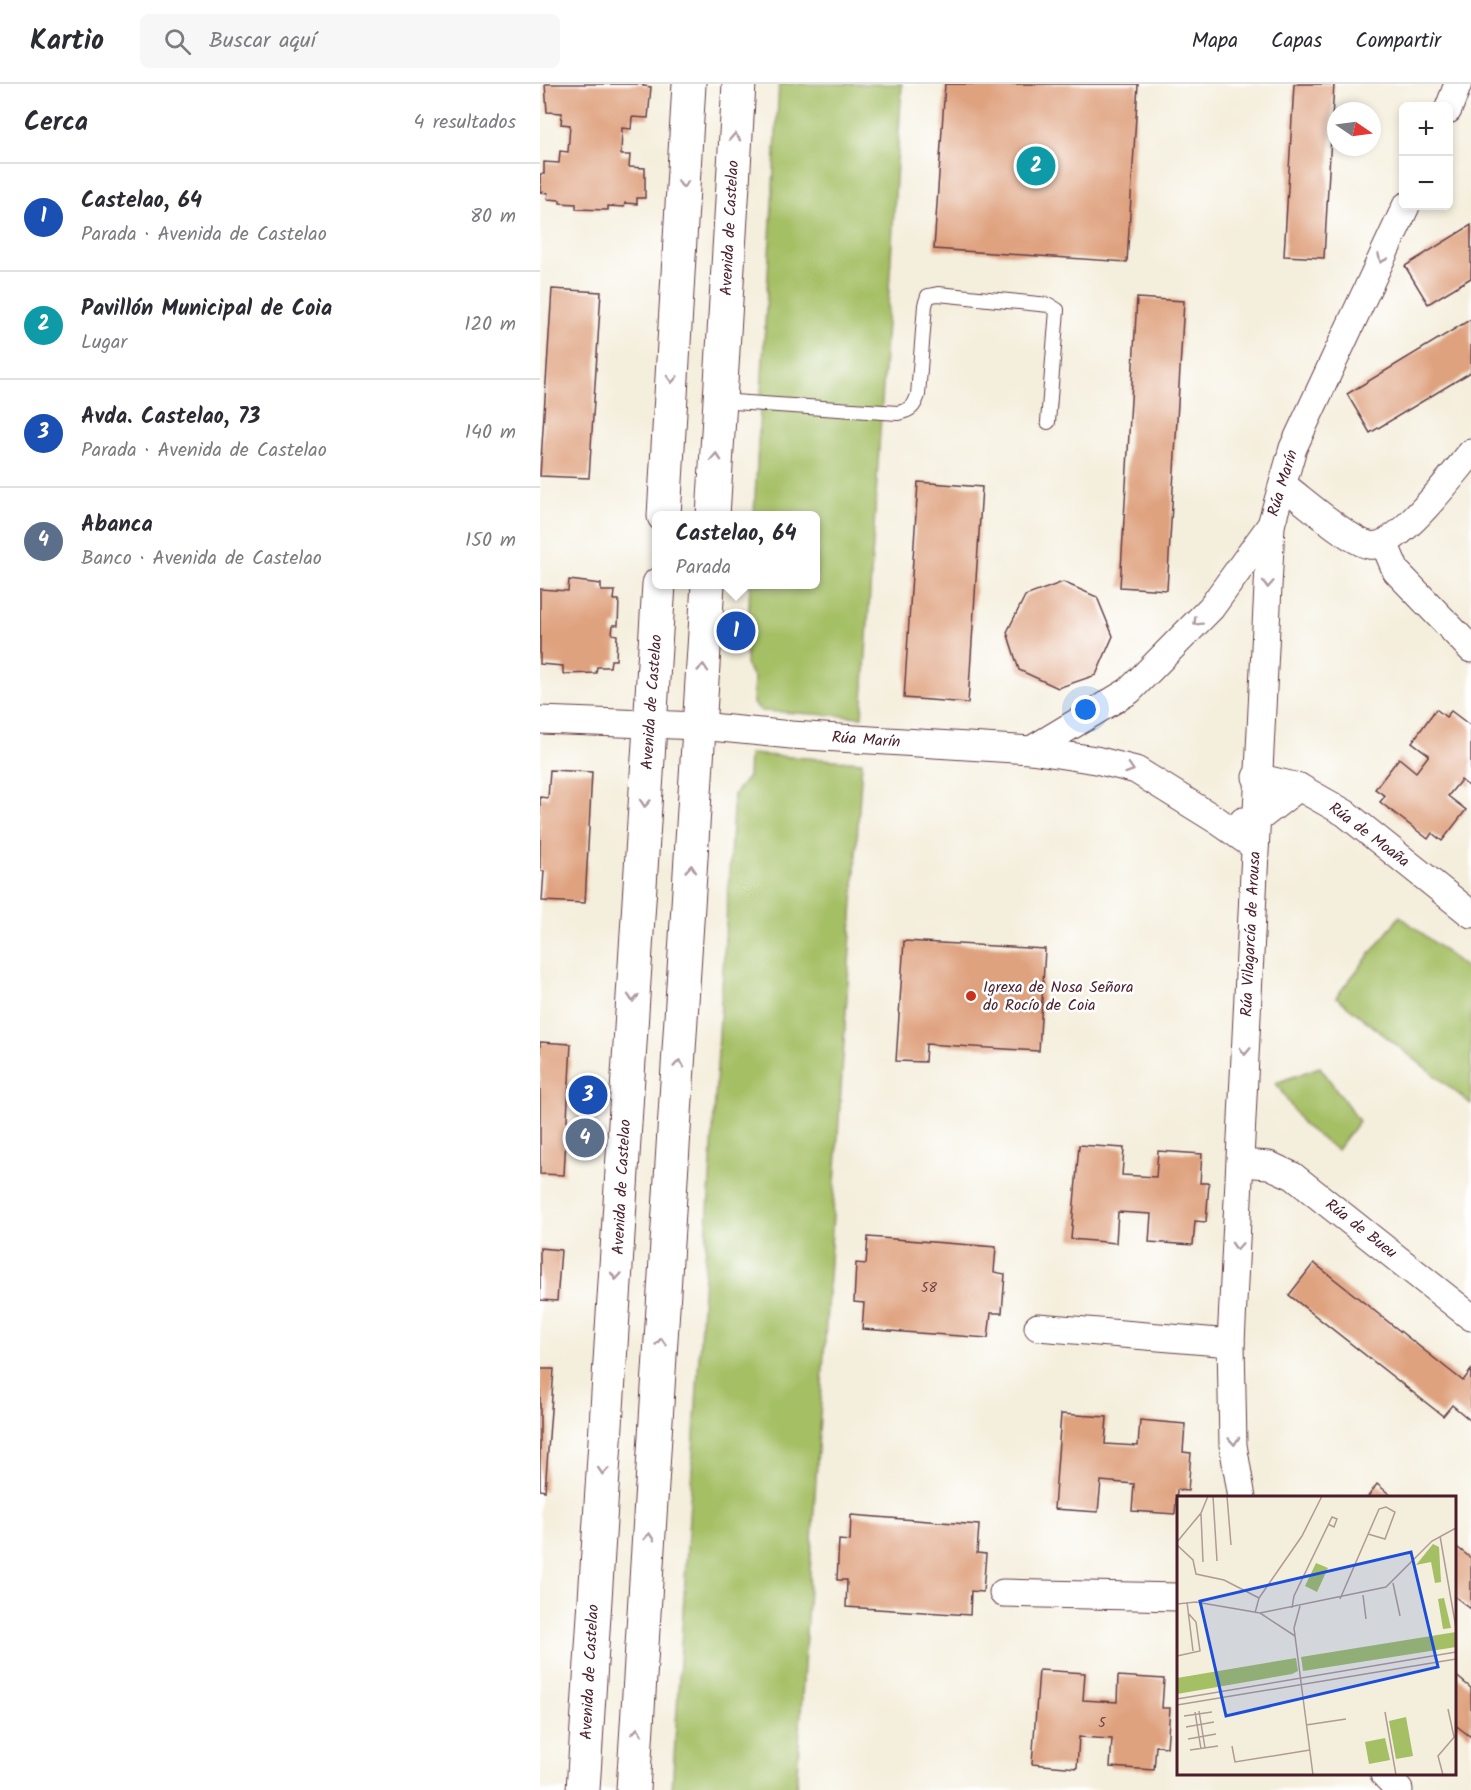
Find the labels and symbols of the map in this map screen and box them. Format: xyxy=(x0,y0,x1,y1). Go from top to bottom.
north arrow xyxy=(1327,102,1381,156)
one-way arrow xyxy=(729,132,742,141)
pin: 2 xyxy=(1016,144,1056,188)
street label: Avenida de Castelao xyxy=(714,160,746,296)
one-way arrow xyxy=(677,180,690,189)
one-way arrow xyxy=(1377,252,1389,263)
one-way arrow xyxy=(665,374,678,383)
street label: Rúa Marín xyxy=(1261,446,1305,520)
one-way arrow xyxy=(709,453,722,462)
one-way arrow xyxy=(1261,579,1274,588)
pin: 1 xyxy=(716,608,756,654)
one-way arrow xyxy=(1194,614,1205,625)
street label: Avenida de Castelao xyxy=(635,634,669,770)
one-way arrow xyxy=(697,663,710,672)
your location xyxy=(1071,695,1100,724)
street label: Rúa Marín xyxy=(831,725,901,755)
one-way arrow xyxy=(1124,762,1135,774)
street label: Rúa de Moaña xyxy=(1323,796,1415,874)
one-way arrow xyxy=(639,799,652,808)
street label: Rúa Vilagarcía de Arousa xyxy=(1234,851,1268,1017)
one-way arrow xyxy=(684,865,697,874)
place label: Igrexa de Nosa Señora do Rocío de Coia xyxy=(983,975,1133,1018)
marker: Igrexa de Nosa Señora do Rocío de Coia xyxy=(964,989,978,1003)
one-way arrow xyxy=(627,993,640,1002)
one-way arrow xyxy=(1239,1047,1251,1056)
one-way arrow xyxy=(672,1059,685,1068)
pin: 3 xyxy=(568,1072,608,1118)
pin: 4 xyxy=(566,1116,604,1160)
street label: Avenida de Castelao xyxy=(606,1119,638,1255)
street label: Rúa de Bueu xyxy=(1320,1193,1403,1265)
one-way arrow xyxy=(1230,1241,1243,1250)
one-way arrow xyxy=(610,1272,623,1281)
house number: 58 xyxy=(921,1277,938,1299)
one-way arrow xyxy=(655,1338,668,1347)
one-way arrow xyxy=(1227,1436,1240,1445)
one-way arrow xyxy=(596,1466,609,1475)
inset map xyxy=(1177,1496,1456,1775)
one-way arrow xyxy=(643,1532,656,1541)
street label: Avenida de Castelao xyxy=(574,1604,606,1740)
house number: 5 xyxy=(1098,1712,1107,1734)
one-way arrow xyxy=(630,1727,643,1736)

